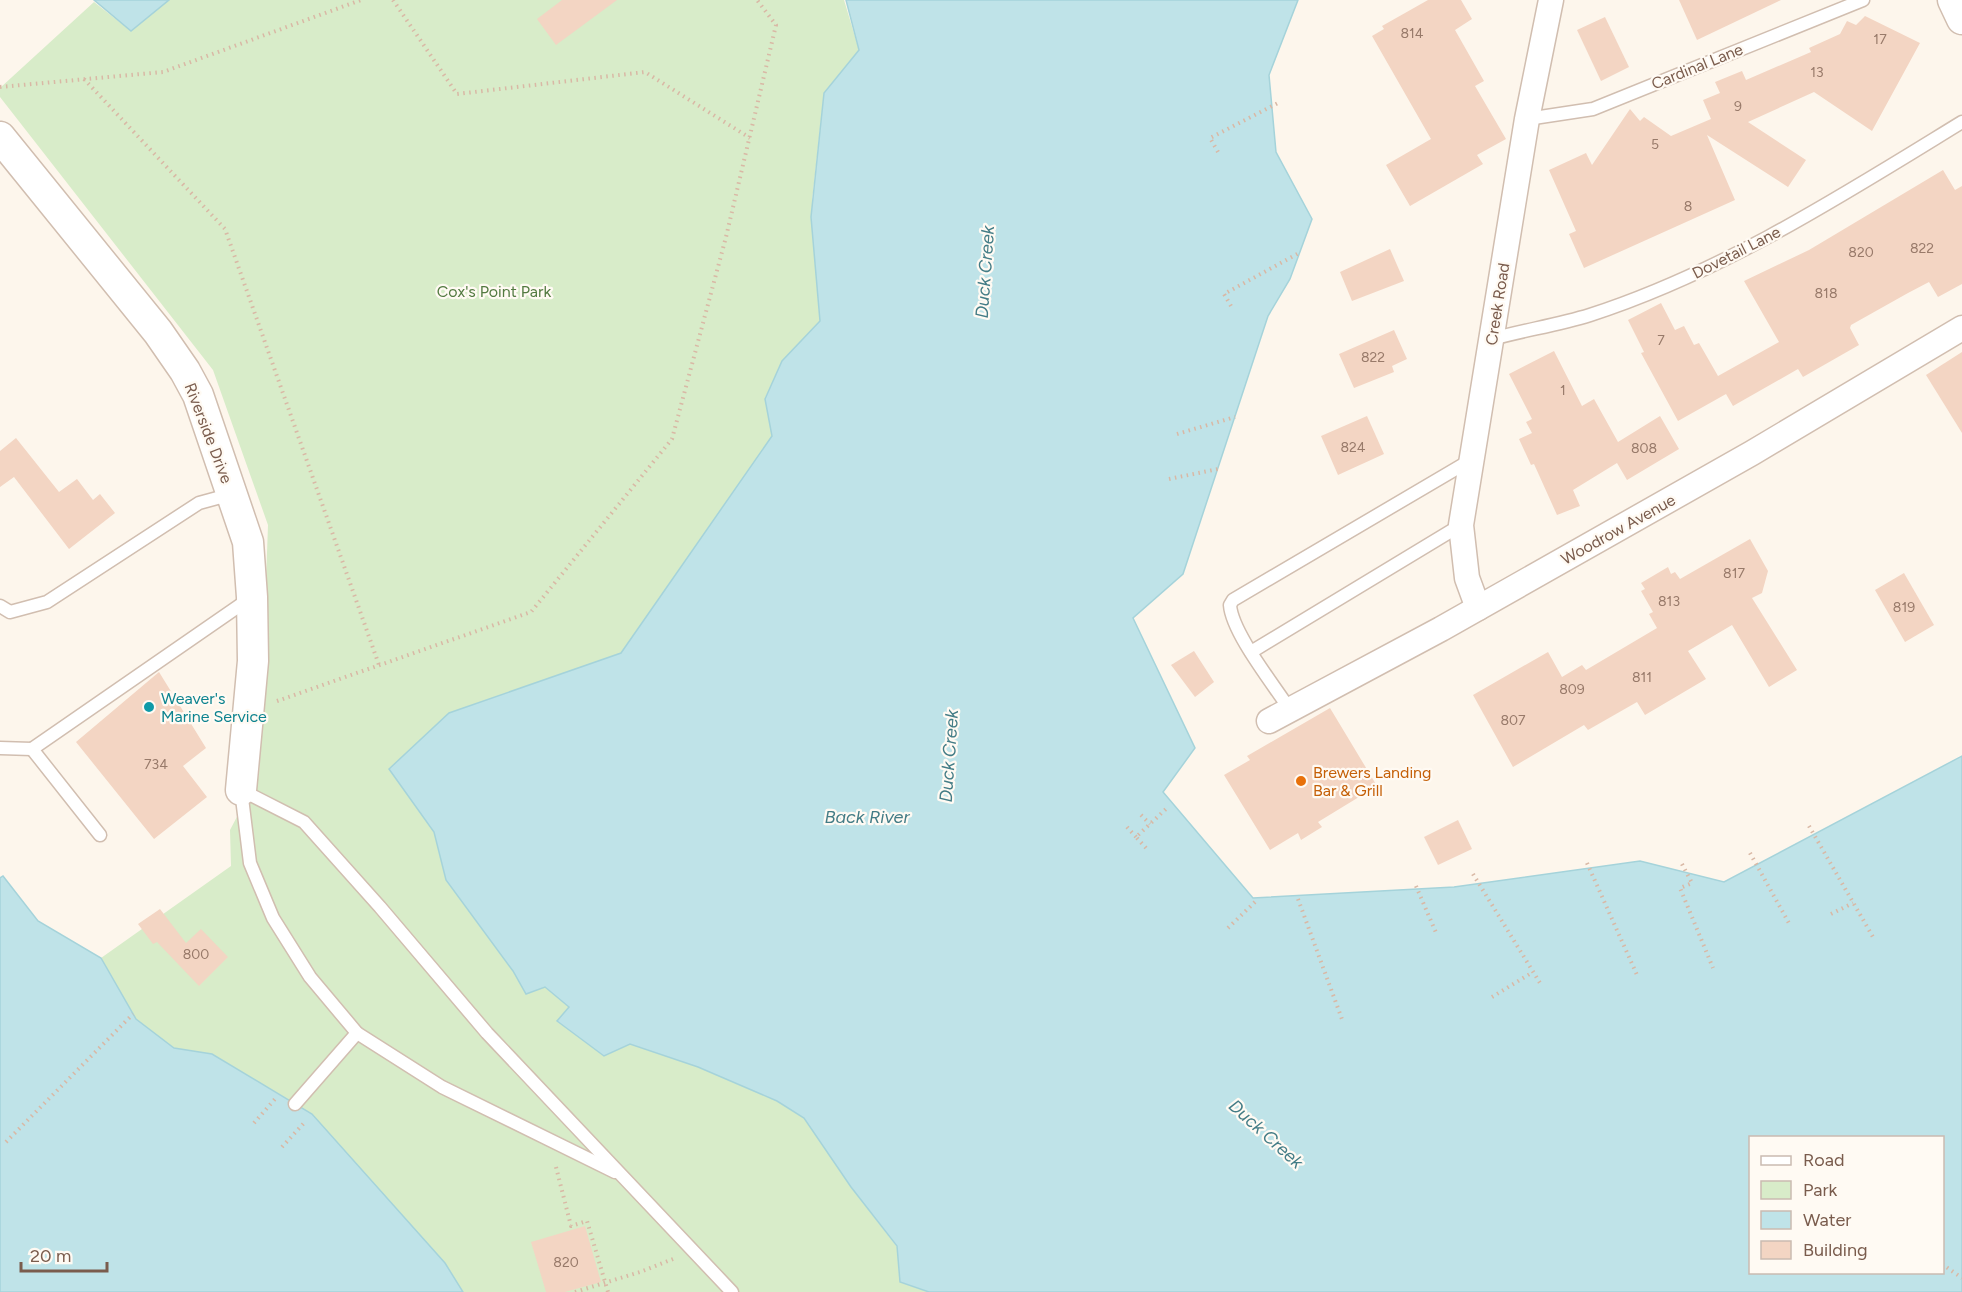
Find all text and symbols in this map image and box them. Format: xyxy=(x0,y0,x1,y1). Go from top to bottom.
house number: 814 xyxy=(1400,25,1424,42)
house number: 17 xyxy=(1873,31,1887,48)
street label: Cardinal Lane xyxy=(1649,39,1746,93)
house number: 13 xyxy=(1810,64,1824,81)
house number: 9 xyxy=(1734,98,1742,115)
house number: 5 xyxy=(1651,136,1659,153)
house number: 8 xyxy=(1684,198,1692,215)
street label: Dovetail Lane xyxy=(1689,222,1784,283)
water label: Duck Creek xyxy=(971,224,999,319)
house number: 822 xyxy=(1910,240,1934,257)
house number: 820 xyxy=(1848,244,1874,261)
street label: Creek Road xyxy=(1482,262,1513,347)
park label: Cox's Point Park xyxy=(437,282,551,301)
house number: 818 xyxy=(1815,285,1837,302)
house number: 7 xyxy=(1657,332,1665,349)
house number: 822 xyxy=(1361,349,1385,366)
street label: Riverside Drive xyxy=(181,380,237,486)
house number: 1 xyxy=(1560,382,1566,399)
house number: 824 xyxy=(1340,439,1366,456)
house number: 808 xyxy=(1631,440,1657,457)
street label: Woodrow Avenue xyxy=(1558,490,1679,569)
house number: 817 xyxy=(1723,565,1745,582)
house number: 813 xyxy=(1658,593,1680,610)
house number: 819 xyxy=(1893,599,1915,616)
house number: 811 xyxy=(1632,669,1652,686)
house number: 809 xyxy=(1559,681,1585,698)
place label: Weaver's Marine Service xyxy=(161,689,267,726)
marker: Weaver's Marine Service xyxy=(142,700,156,714)
water label: Duck Creek xyxy=(935,708,963,803)
house number: 807 xyxy=(1500,712,1526,729)
house number: 734 xyxy=(144,756,168,773)
place label: Brewers Landing Bar & Grill xyxy=(1313,763,1431,800)
marker: Brewers Landing Bar & Grill xyxy=(1294,774,1308,788)
water label: Back River xyxy=(824,806,910,828)
house number: 800 xyxy=(183,946,209,963)
water label: Duck Creek xyxy=(1224,1095,1309,1174)
legend xyxy=(1749,1136,1944,1274)
text: Road xyxy=(1803,1149,1844,1171)
text: Park xyxy=(1803,1179,1838,1201)
text: Water xyxy=(1803,1209,1851,1231)
scale bar xyxy=(21,1235,106,1273)
text: Building xyxy=(1803,1239,1868,1261)
text: 20 m xyxy=(30,1245,71,1267)
house number: 820 xyxy=(553,1254,579,1271)

